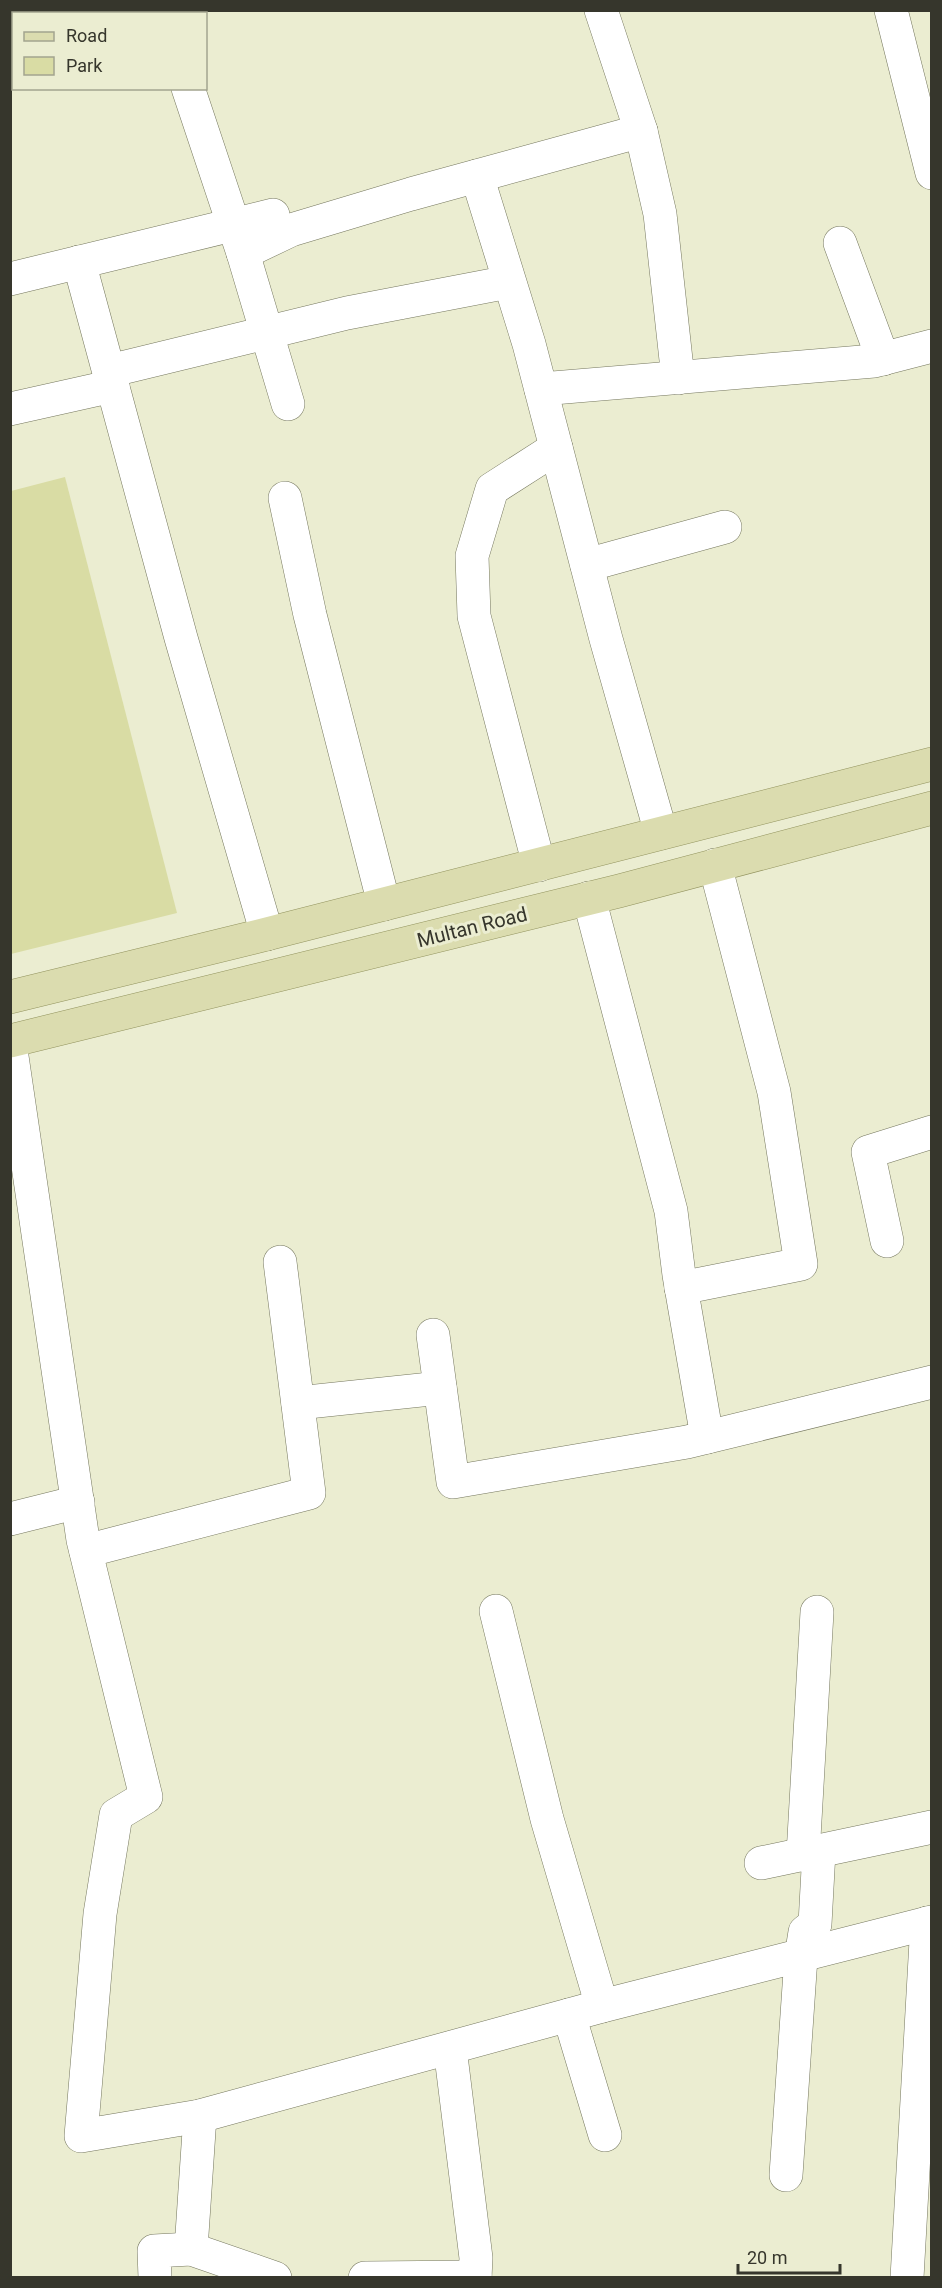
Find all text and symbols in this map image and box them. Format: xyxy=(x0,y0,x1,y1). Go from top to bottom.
legend xyxy=(12,12,207,90)
text: Road xyxy=(66,25,107,46)
text: Park xyxy=(66,55,103,76)
street label: Multan Road xyxy=(414,902,530,952)
scale bar xyxy=(738,2237,840,2275)
text: 20 m xyxy=(747,2247,787,2268)

